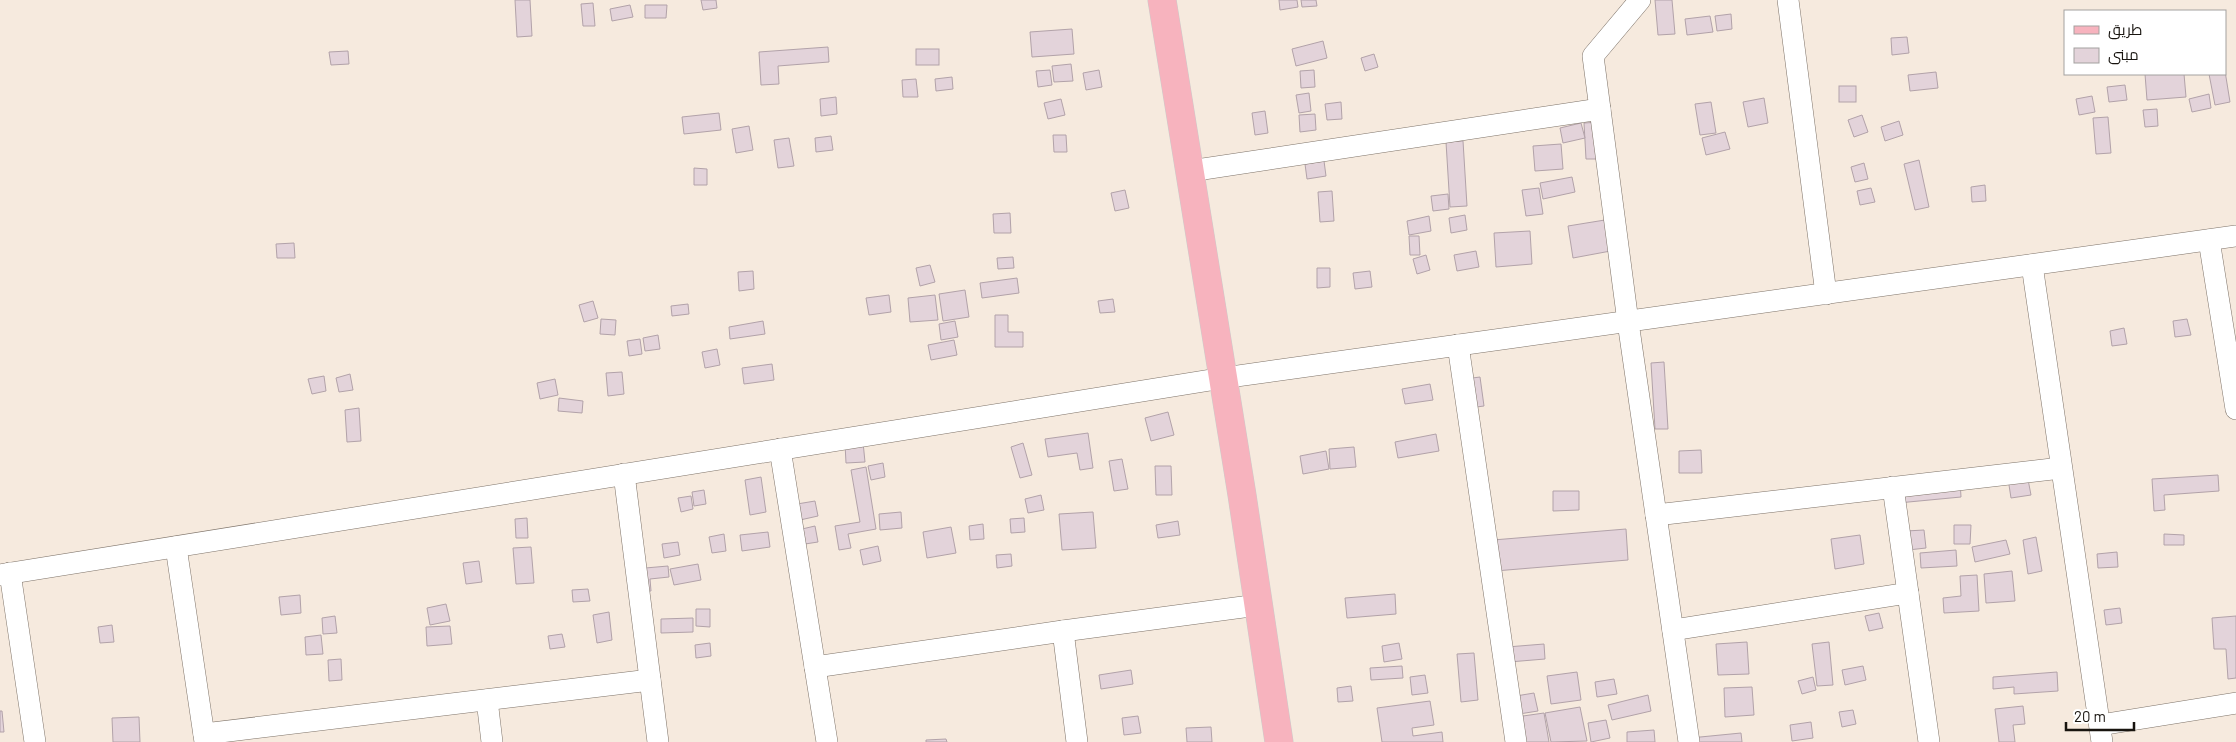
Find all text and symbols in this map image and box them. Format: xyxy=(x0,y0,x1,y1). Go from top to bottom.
legend xyxy=(2064,10,2226,75)
text: طريق xyxy=(2108,20,2142,40)
text: مبنى xyxy=(2108,45,2139,65)
scale bar xyxy=(2066,700,2134,732)
text: 20 m xyxy=(2074,707,2106,725)

